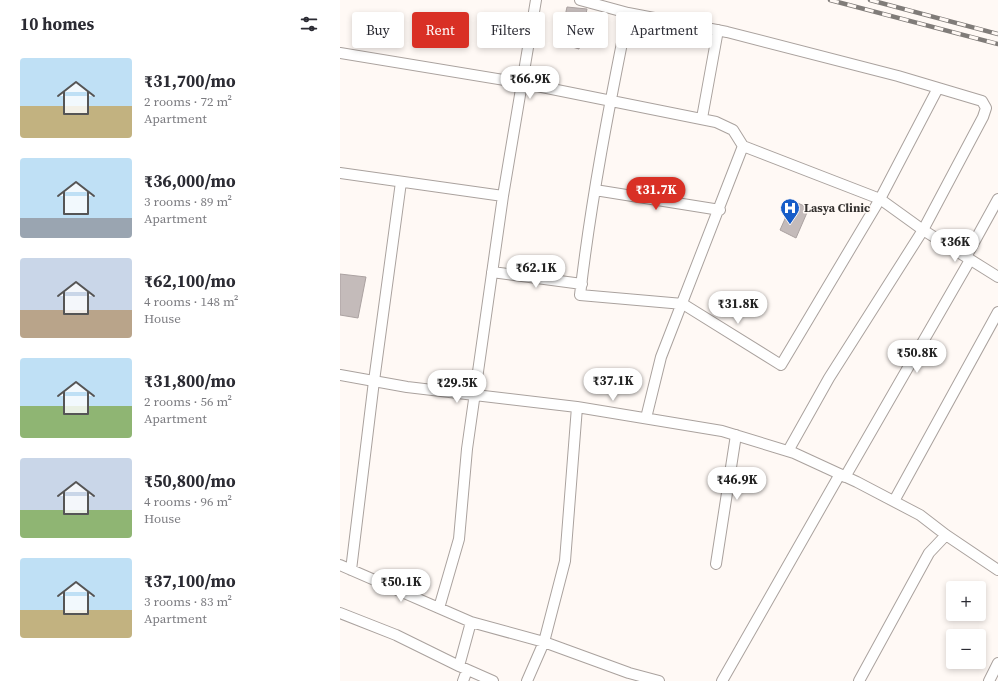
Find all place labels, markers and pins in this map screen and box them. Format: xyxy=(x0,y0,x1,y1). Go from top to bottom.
pin: ₹66.9K xyxy=(497,66,563,100)
pin: ₹31.7K xyxy=(623,177,689,211)
hospital icon: Lasya Clinic xyxy=(779,197,801,225)
place label: Lasya Clinic xyxy=(804,200,870,216)
pin: ₹36K xyxy=(931,229,979,263)
pin: ₹62.1K xyxy=(503,255,569,289)
pin: ₹31.8K xyxy=(705,291,771,325)
pin: ₹50.8K xyxy=(884,340,950,374)
pin: ₹37.1K xyxy=(580,368,646,402)
pin: ₹29.5K xyxy=(424,370,490,404)
pin: ₹46.9K xyxy=(704,467,770,501)
pin: ₹50.1K xyxy=(368,569,434,603)

